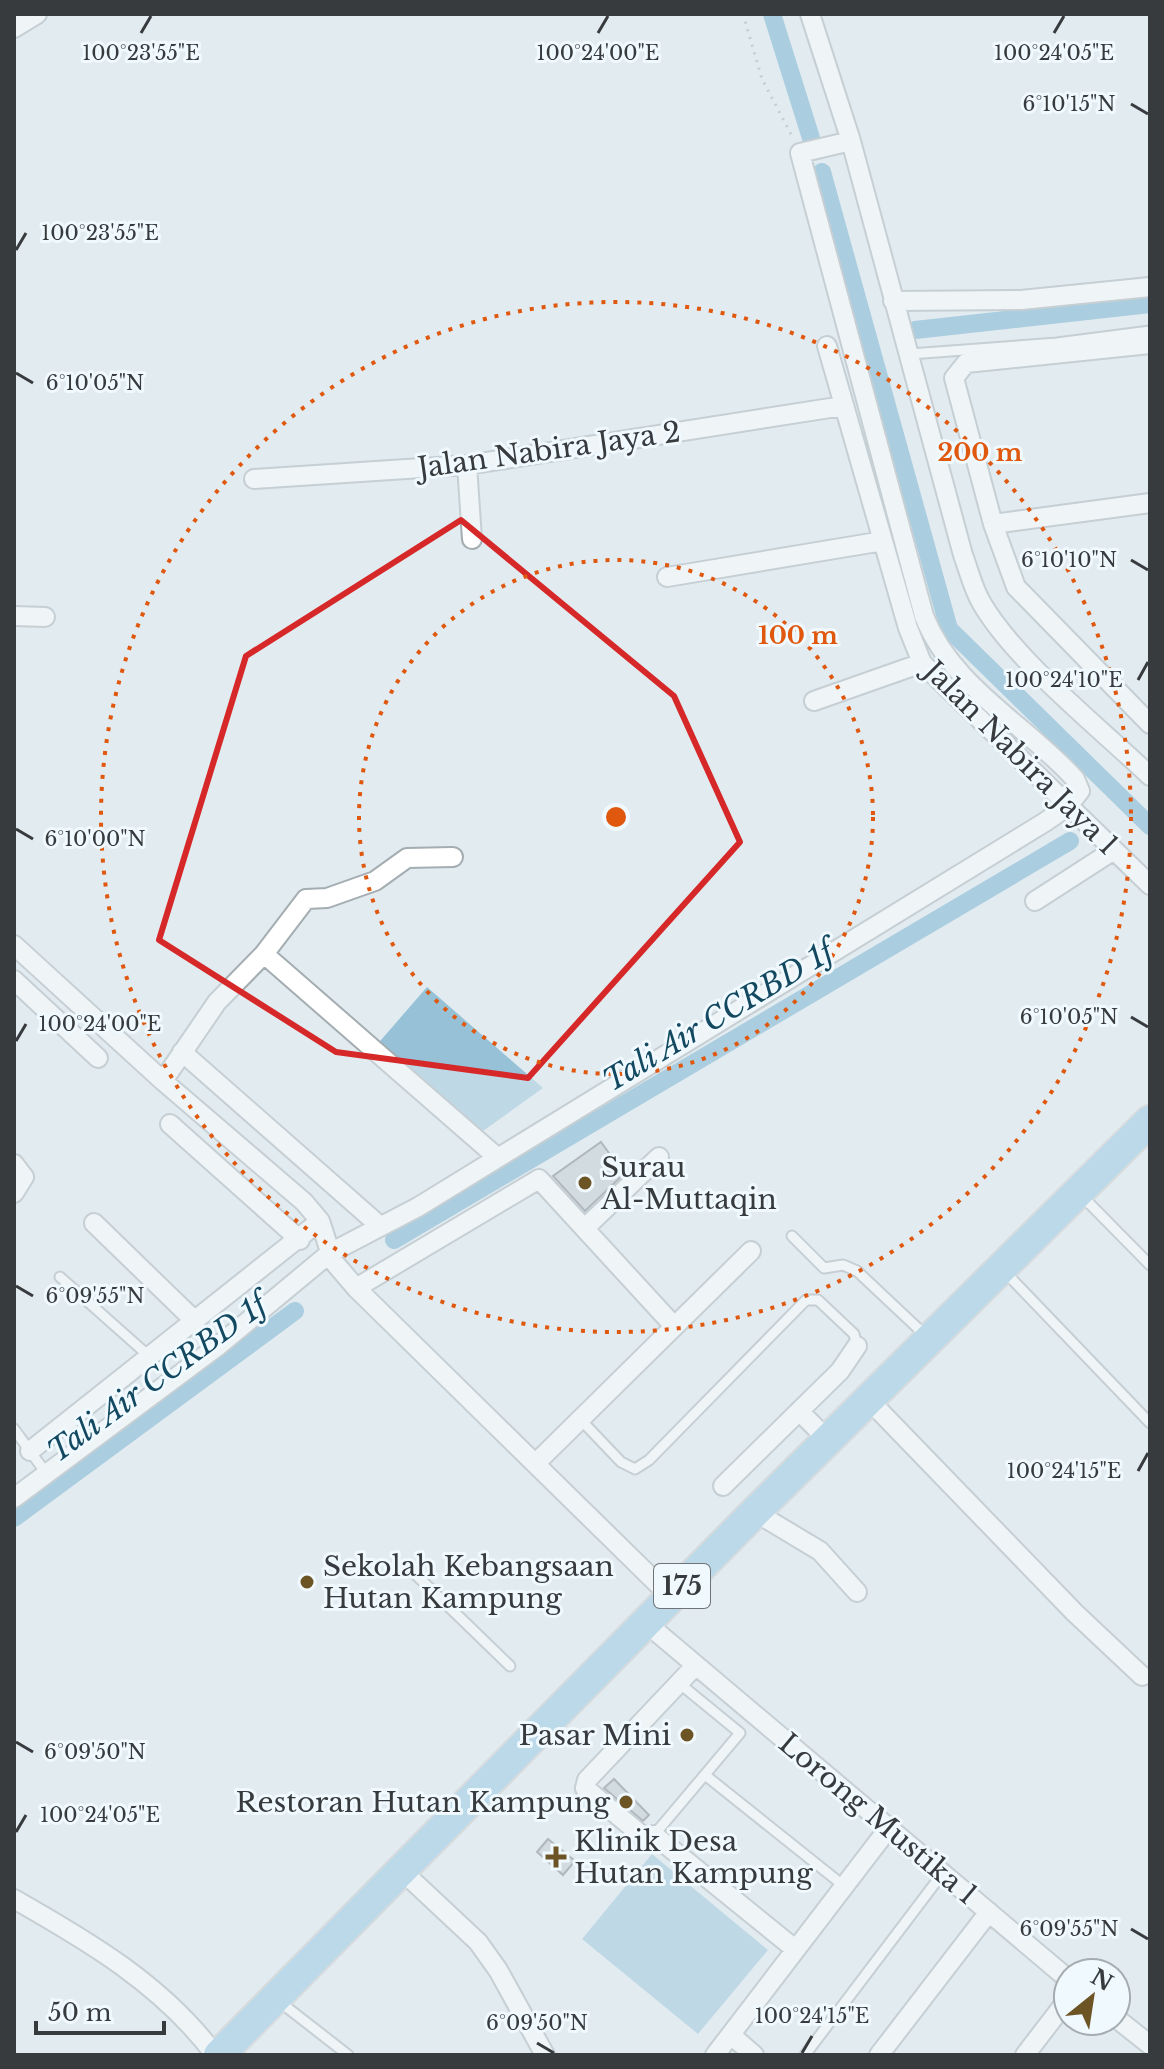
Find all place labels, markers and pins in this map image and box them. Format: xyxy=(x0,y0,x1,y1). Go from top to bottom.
centre of rings xyxy=(602,803,630,831)
place label: Surau Al-Muttaqin xyxy=(600,1150,777,1217)
marker: Surau Al-Muttaqin xyxy=(576,1174,594,1192)
place label: Sekolah Kebangsaan Hutan Kampung xyxy=(323,1549,614,1616)
marker: Sekolah Kebangsaan Hutan Kampung xyxy=(298,1573,316,1591)
place label: Pasar Mini xyxy=(519,1718,671,1753)
marker: Pasar Mini xyxy=(678,1726,696,1744)
place label: Restoran Hutan Kampung xyxy=(236,1785,611,1820)
marker: Restoran Hutan Kampung xyxy=(617,1793,635,1811)
place label: Klinik Desa Hutan Kampung xyxy=(574,1824,814,1891)
marker: Klinik Desa Hutan Kampung xyxy=(545,1846,567,1868)

